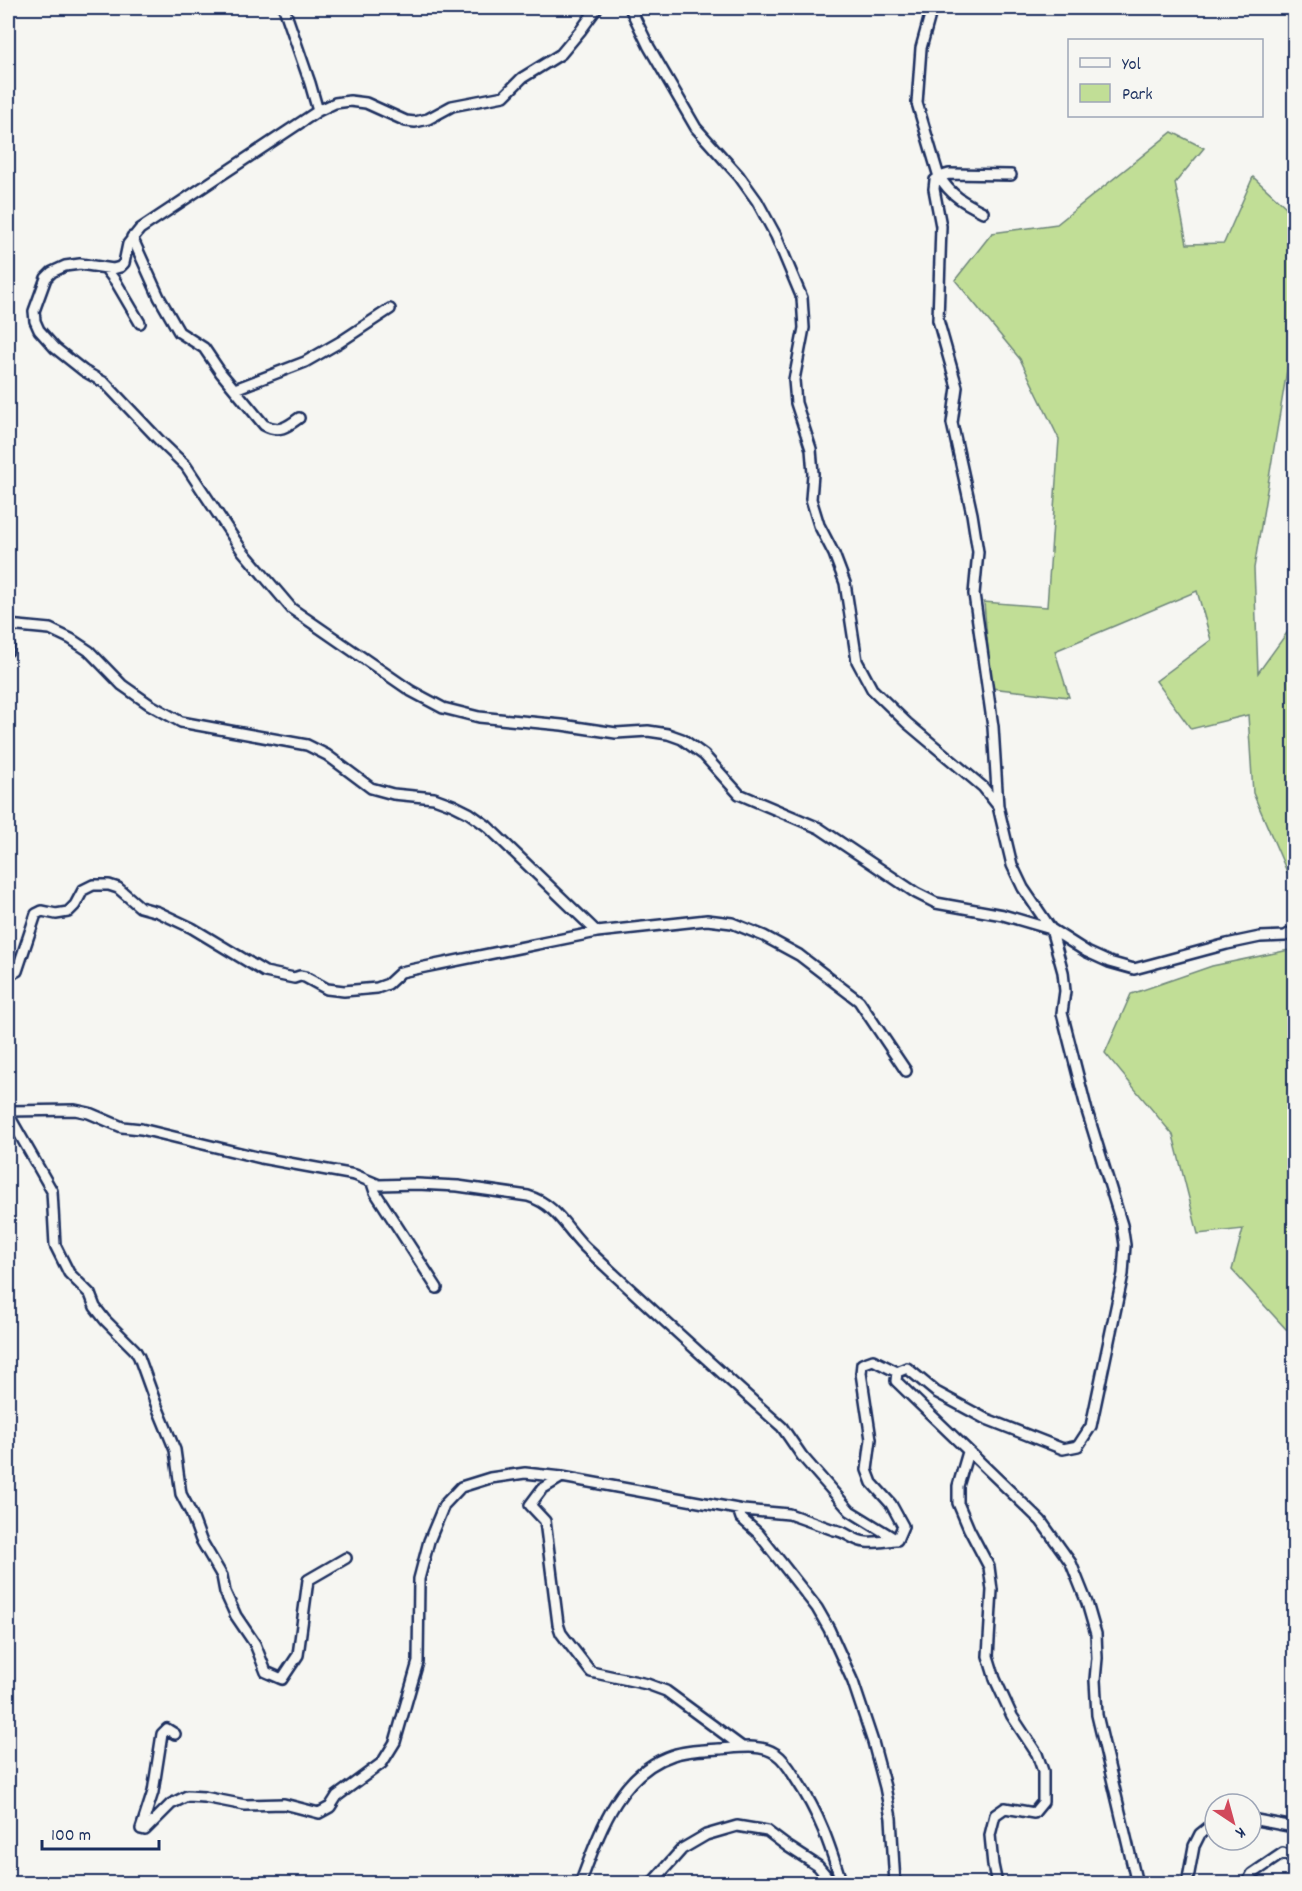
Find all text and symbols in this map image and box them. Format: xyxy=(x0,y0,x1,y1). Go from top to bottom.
legend xyxy=(1068,39,1263,117)
text: Yol xyxy=(1122,53,1142,78)
text: Park xyxy=(1122,83,1153,108)
north arrow xyxy=(1203,1792,1263,1852)
scale bar xyxy=(42,1813,159,1851)
text: K xyxy=(1230,1821,1250,1844)
text: 100 m xyxy=(51,1824,91,1849)

